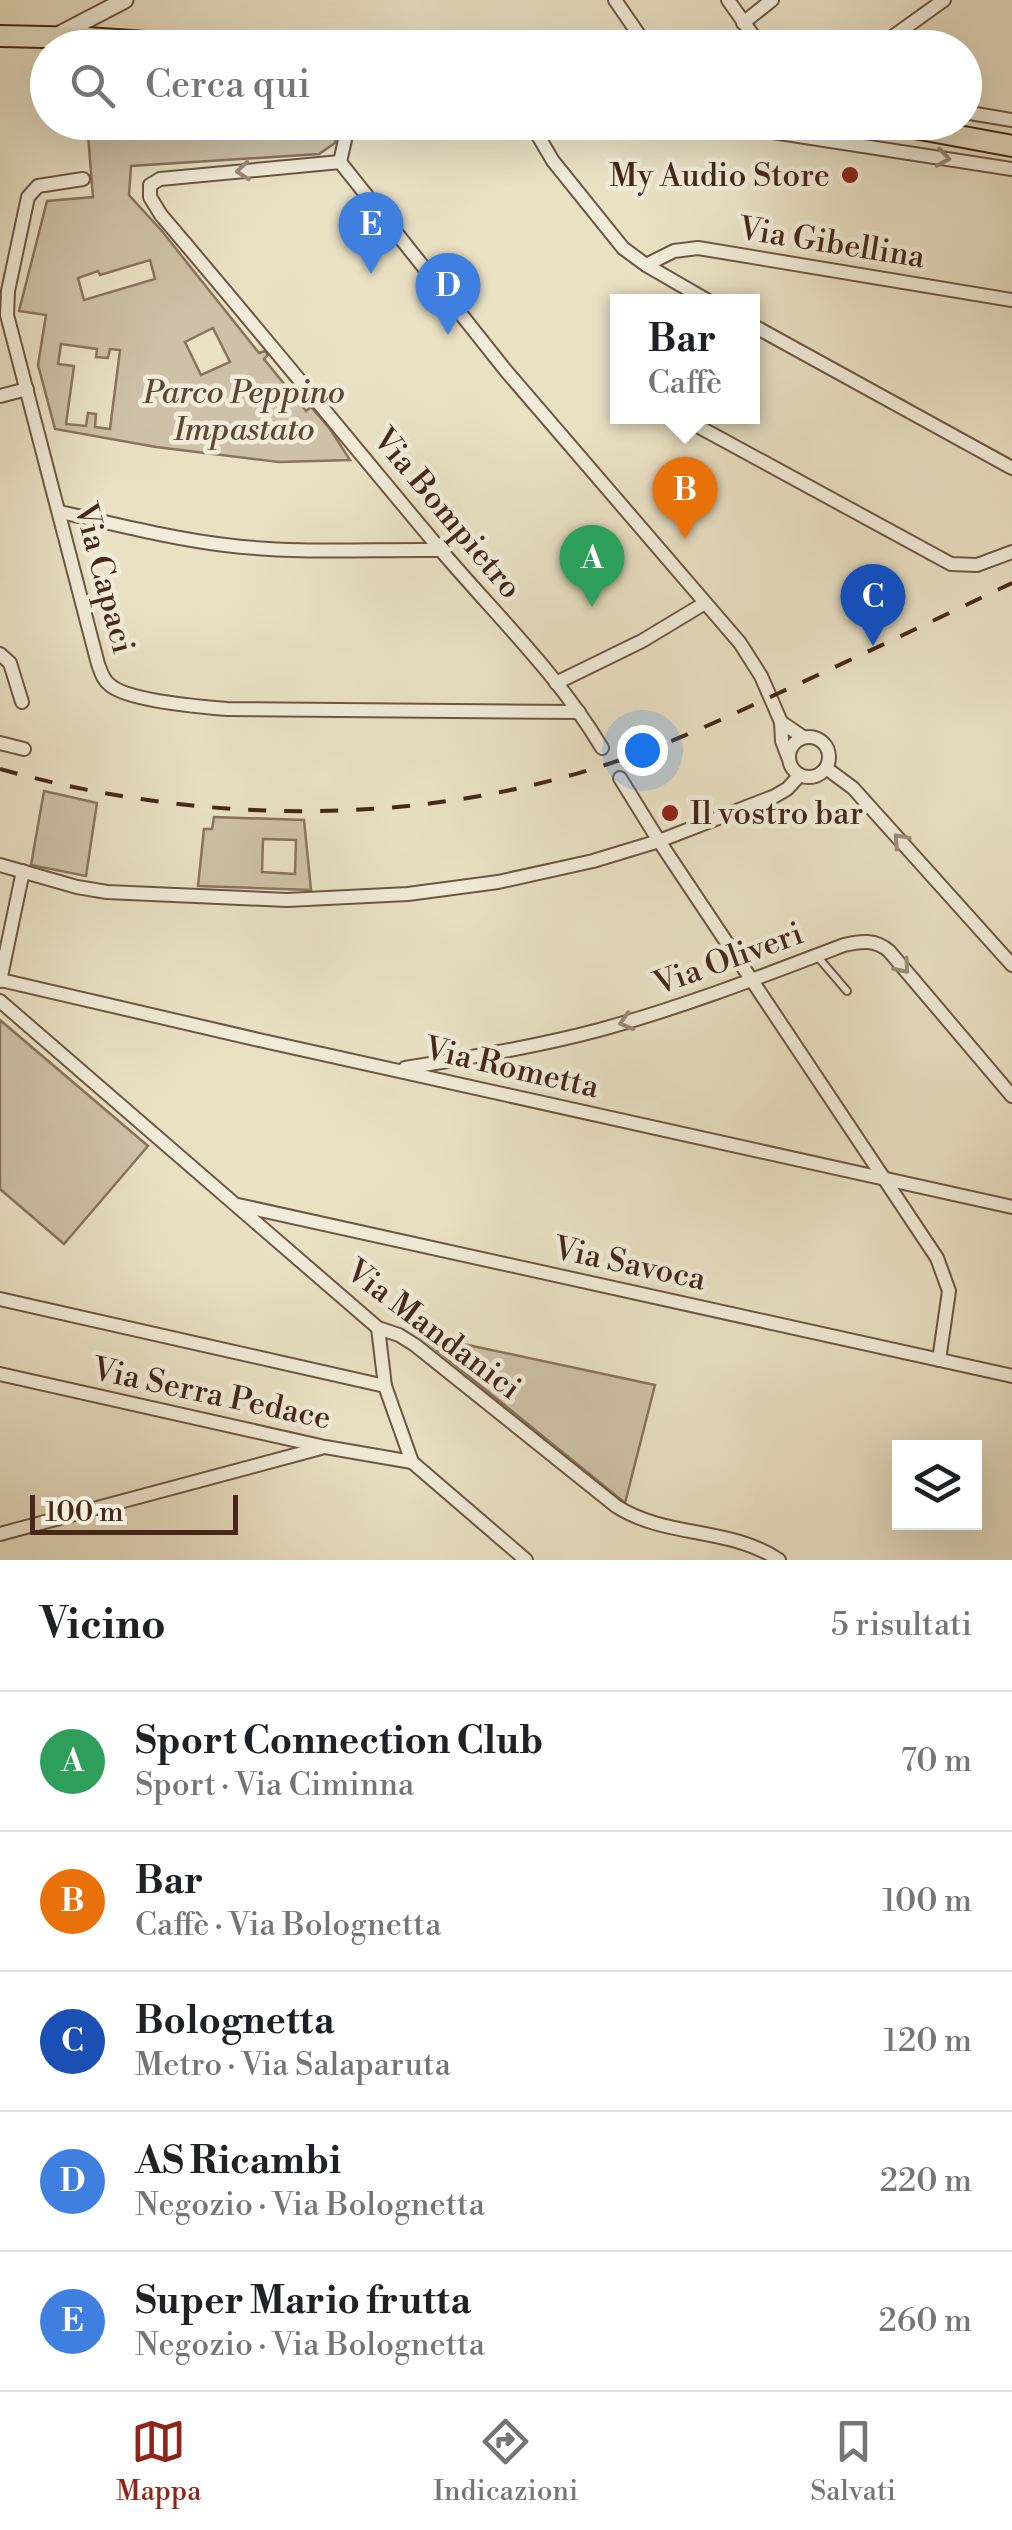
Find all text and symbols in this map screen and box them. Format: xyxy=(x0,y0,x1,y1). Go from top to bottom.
search box xyxy=(30,30,982,140)
icon: search xyxy=(65,58,120,113)
text: Cerca qui xyxy=(145,62,310,109)
one-way arrow xyxy=(935,146,952,167)
place label: My Audio Store xyxy=(609,156,830,196)
one-way arrow xyxy=(234,160,250,181)
marker: My Audio Store xyxy=(839,164,861,186)
pin: E xyxy=(338,192,404,274)
street label: Via Gibellina xyxy=(735,208,928,278)
pin: D xyxy=(416,252,480,335)
popup xyxy=(610,294,760,424)
text: Bar xyxy=(648,316,716,363)
text: Caffè xyxy=(648,363,722,403)
park label: Parco Peppino Impastato xyxy=(142,373,345,450)
street label: Via Bompietro xyxy=(364,419,530,607)
pin: B xyxy=(652,456,718,539)
street label: Via Capaci xyxy=(65,498,143,658)
pin: A xyxy=(560,524,624,607)
pin: C xyxy=(840,564,906,646)
your location xyxy=(617,725,668,776)
place label: Il vostro bar xyxy=(690,794,863,834)
marker: Il vostro bar xyxy=(659,802,681,824)
one-way arrow xyxy=(894,833,912,852)
street label: Via Oliveri xyxy=(647,913,809,1005)
one-way arrow xyxy=(891,956,909,974)
one-way arrow xyxy=(619,1010,636,1031)
street label: Via Rometta xyxy=(420,1028,604,1108)
street label: Via Savoca xyxy=(549,1228,710,1300)
street label: Via Mandanici xyxy=(337,1250,529,1409)
street label: Via Serra Pedace xyxy=(88,1349,335,1439)
map controls xyxy=(892,1440,982,1530)
button: layers xyxy=(892,1440,982,1530)
scale bar xyxy=(30,1490,238,1534)
text: 100 m xyxy=(45,1495,124,1530)
text: Vicino xyxy=(40,1599,166,1652)
text: 5 risultati xyxy=(831,1605,972,1645)
text: Sport Connection Club xyxy=(135,1718,543,1765)
text: A xyxy=(61,1741,84,1781)
text: 70 m xyxy=(901,1741,972,1781)
text: Sport · Via Ciminna xyxy=(135,1765,414,1805)
text: Bar xyxy=(135,1858,203,1905)
text: B xyxy=(60,1881,85,1921)
text: 100 m xyxy=(882,1881,972,1921)
text: Caffè · Via Bolognetta xyxy=(135,1905,441,1945)
text: Bolognetta xyxy=(135,1998,335,2045)
text: C xyxy=(61,2021,84,2061)
text: 120 m xyxy=(883,2021,972,2061)
text: Metro · Via Salaparuta xyxy=(135,2045,451,2085)
text: AS Ricambi xyxy=(135,2138,341,2185)
text: D xyxy=(60,2161,85,2201)
text: 220 m xyxy=(880,2161,972,2201)
text: Negozio · Via Bolognetta xyxy=(135,2185,485,2225)
text: Super Mario frutta xyxy=(135,2278,471,2325)
text: E xyxy=(61,2301,84,2341)
text: 260 m xyxy=(879,2301,972,2341)
text: Negozio · Via Bolognetta xyxy=(135,2325,485,2365)
tab: Mappa xyxy=(116,2414,201,2509)
tab: Indicazioni xyxy=(433,2414,578,2509)
tab: Salvati xyxy=(810,2414,896,2509)

